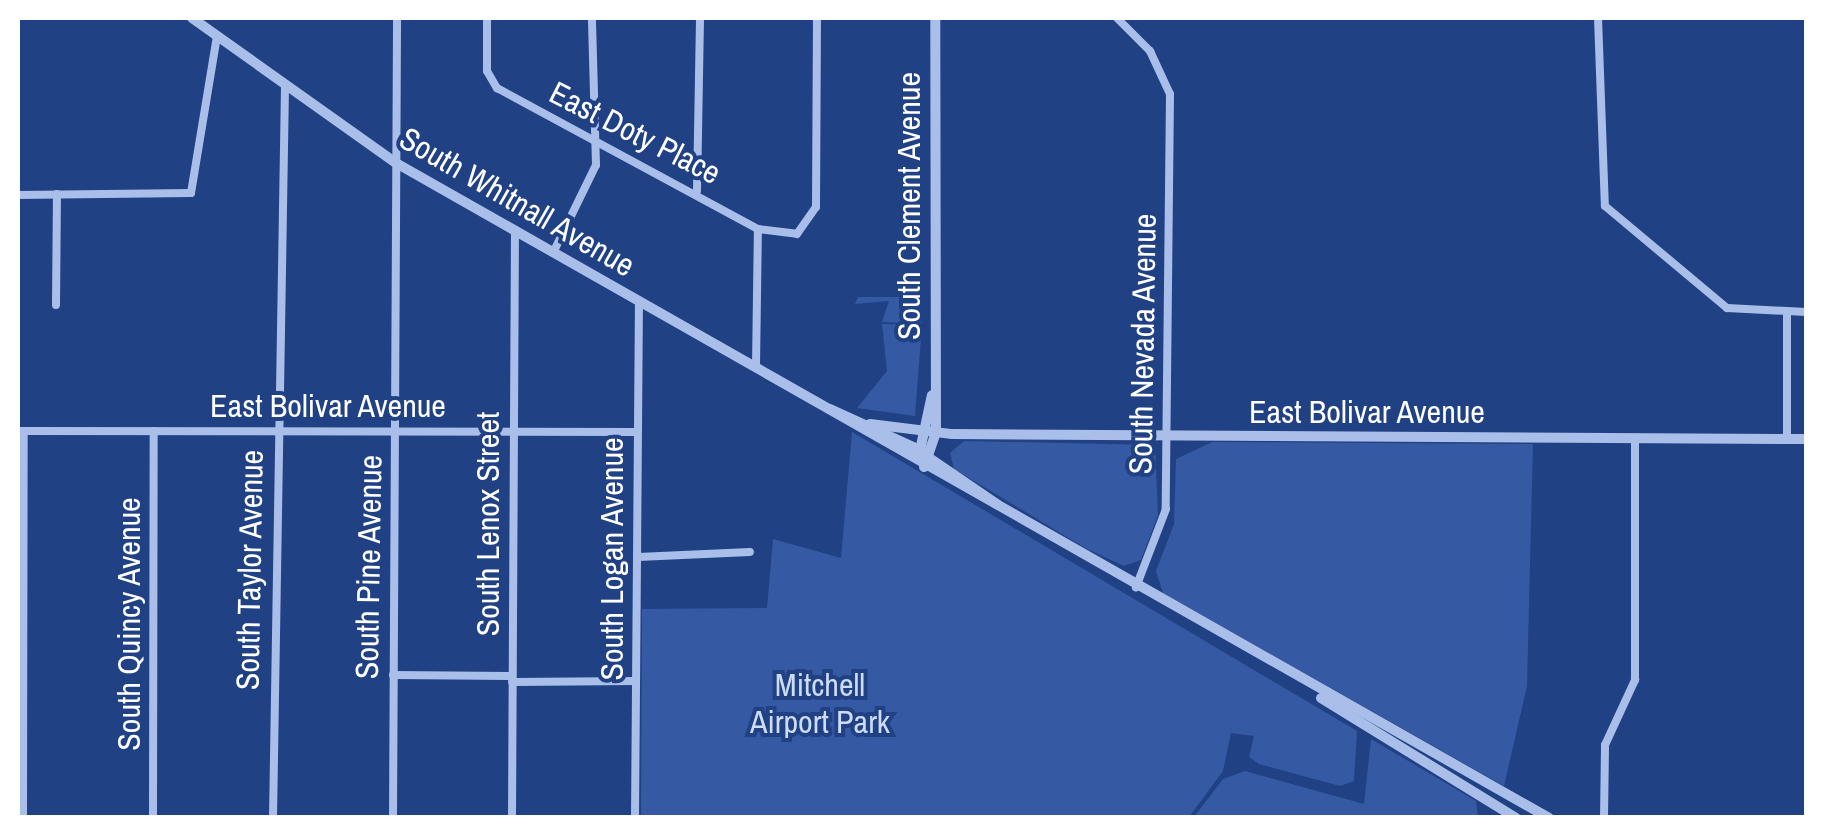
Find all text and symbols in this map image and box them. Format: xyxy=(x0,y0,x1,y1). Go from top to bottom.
street label: South Clement Avenue xyxy=(890,71,928,341)
street label: East Doty Place xyxy=(543,74,727,192)
street label: South Whitnall Avenue xyxy=(392,119,642,285)
street label: South Nevada Avenue xyxy=(1122,213,1164,475)
street label: East Bolivar Avenue xyxy=(209,387,447,425)
street label: East Bolivar Avenue xyxy=(1248,393,1486,431)
street label: South Lenox Street xyxy=(469,412,507,636)
street label: South Logan Avenue xyxy=(593,437,631,681)
street label: South Taylor Avenue xyxy=(229,449,271,691)
street label: South Pine Avenue xyxy=(348,454,390,680)
street label: South Quincy Avenue xyxy=(110,497,148,751)
park label: Mitchell Airport Park xyxy=(750,667,890,742)

